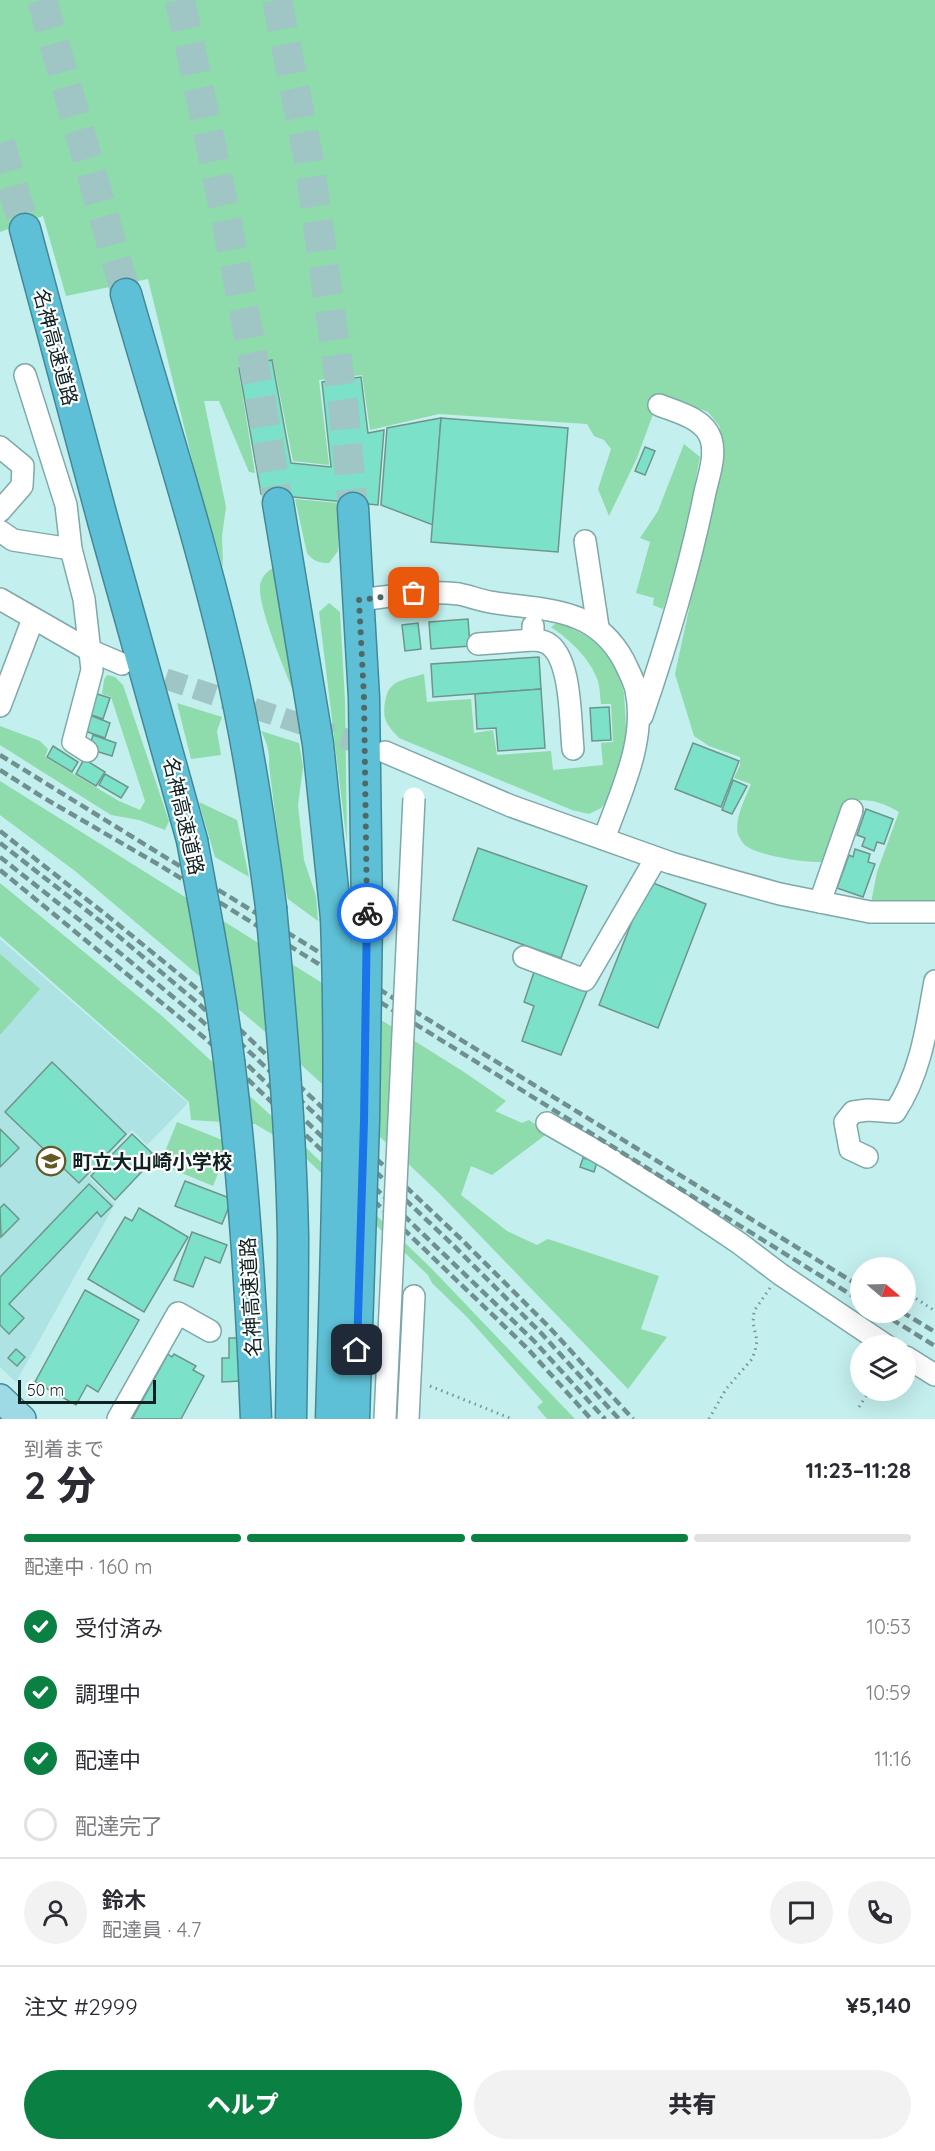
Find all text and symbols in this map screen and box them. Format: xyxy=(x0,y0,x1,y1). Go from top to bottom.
street label: 名神高速道路 xyxy=(28,286,84,408)
pin xyxy=(388,567,439,618)
icon: bag xyxy=(397,576,430,609)
street label: 名神高速道路 xyxy=(158,755,210,877)
courier xyxy=(337,883,397,943)
icon: bike xyxy=(351,897,384,930)
school or university icon: 町立大山崎小学校 xyxy=(35,1145,67,1177)
place label: 町立大山崎小学校 xyxy=(72,1149,232,1174)
street label: 名神高速道路 xyxy=(234,1236,266,1358)
north arrow xyxy=(850,1257,916,1323)
map controls xyxy=(850,1257,916,1401)
pin xyxy=(331,1324,382,1375)
icon: home xyxy=(340,1333,373,1366)
button: layers xyxy=(850,1335,916,1401)
scale bar xyxy=(18,1377,156,1404)
text: 50 m xyxy=(27,1380,64,1400)
text: 到着まで xyxy=(24,1436,104,1461)
text: 11:23–11:28 xyxy=(805,1456,911,1484)
text: 2 分 xyxy=(24,1460,96,1509)
text: 配達中 · 160 m xyxy=(24,1554,153,1579)
icon: check xyxy=(24,1610,57,1643)
text: 受付済み xyxy=(75,1614,163,1642)
text: 10:53 xyxy=(867,1614,911,1639)
icon: check xyxy=(24,1676,57,1709)
text: 調理中 xyxy=(75,1680,141,1708)
text: 10:59 xyxy=(866,1680,911,1705)
icon: check xyxy=(24,1742,57,1775)
text: 配達中 xyxy=(75,1746,141,1774)
text: 11:16 xyxy=(874,1746,911,1771)
text: 配達完了 xyxy=(75,1812,163,1840)
button: person xyxy=(24,1881,87,1944)
button: chat xyxy=(770,1881,833,1944)
button: phone xyxy=(848,1881,911,1944)
text: 鈴木 xyxy=(102,1886,146,1914)
text: 配達員 · 4.7 xyxy=(102,1917,201,1942)
text: ¥5,140 xyxy=(846,1991,911,2019)
text: 注文 #2999 xyxy=(24,1993,137,2021)
button: ヘルプ xyxy=(24,2070,462,2139)
button: 共有 xyxy=(474,2070,911,2139)

